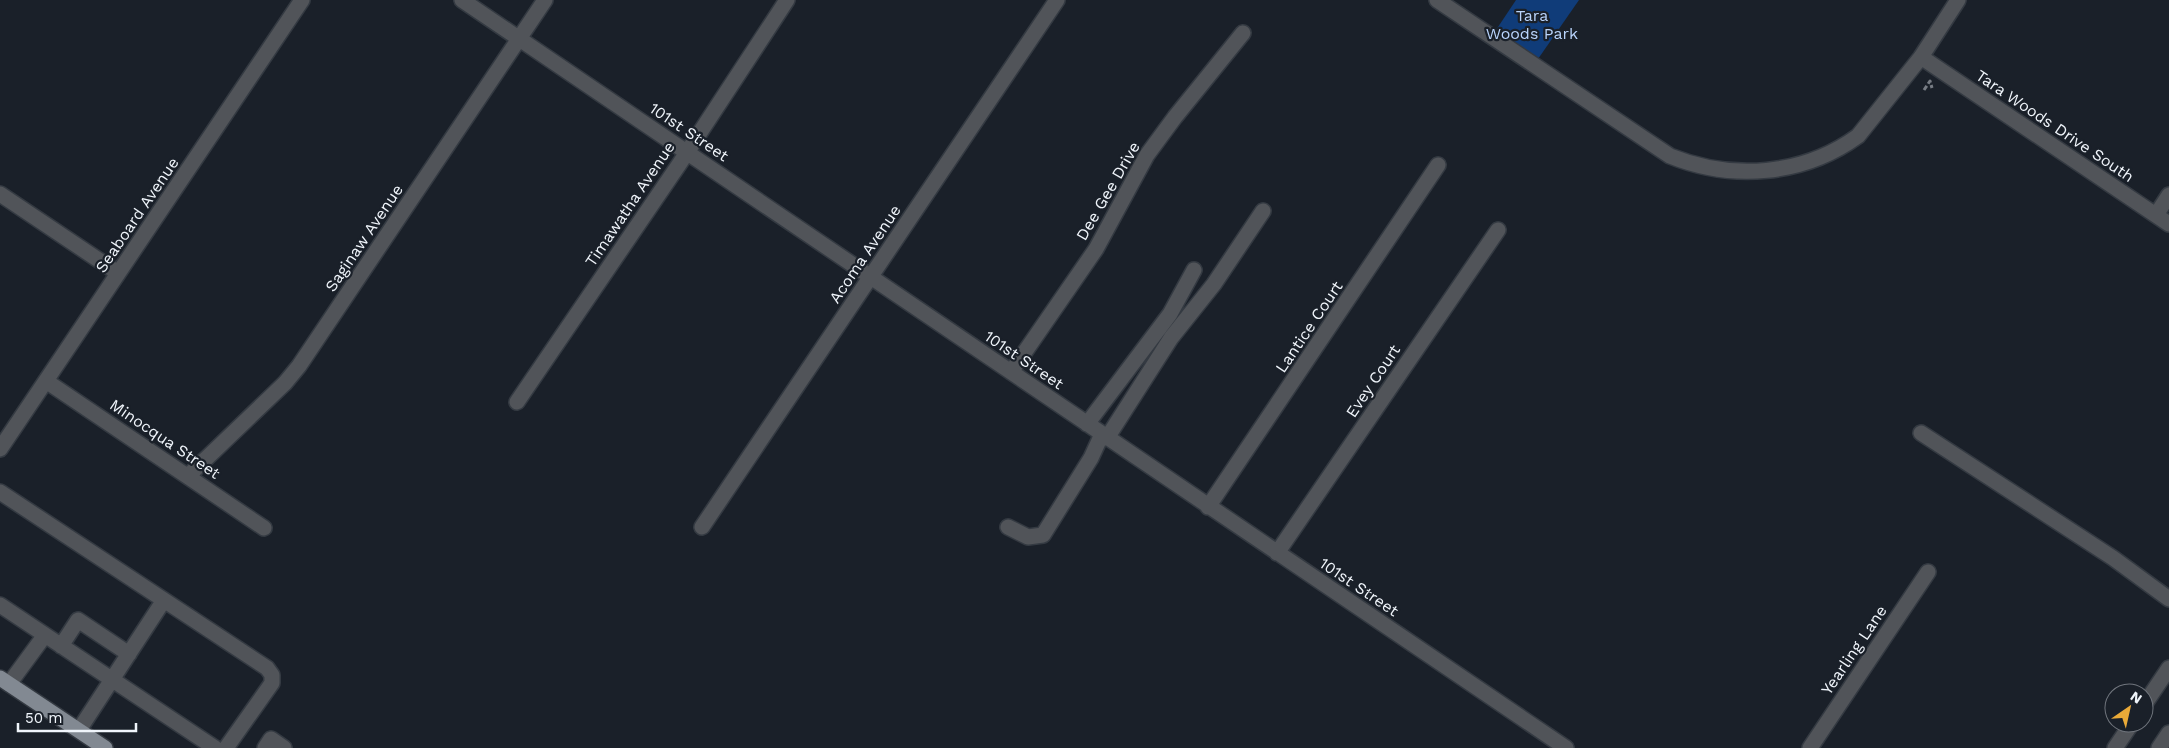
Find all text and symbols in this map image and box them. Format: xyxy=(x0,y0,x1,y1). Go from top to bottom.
park label: Tara Woods Park xyxy=(1486,6,1578,43)
street label: Tara Woods Drive South xyxy=(1972,66,2138,186)
street label: 101st Street xyxy=(646,99,732,166)
street label: Timawatha Avenue xyxy=(581,138,679,270)
street label: Dee Gee Drive xyxy=(1072,138,1144,244)
street label: Seaboard Avenue xyxy=(91,154,183,276)
street label: Saginaw Avenue xyxy=(321,181,407,295)
street label: Acoma Avenue xyxy=(825,201,905,307)
street label: Lantice Court xyxy=(1271,277,1347,376)
street label: 101st Street xyxy=(981,327,1067,394)
street label: Evey Court xyxy=(1342,341,1404,421)
street label: Minocqua Street xyxy=(106,395,224,483)
street label: 101st Street xyxy=(1316,554,1402,621)
street label: Yearling Lane xyxy=(1817,602,1891,698)
north arrow xyxy=(2104,683,2154,733)
text: N xyxy=(2127,688,2145,707)
scale bar xyxy=(18,700,135,732)
text: 50 m xyxy=(25,709,62,727)

